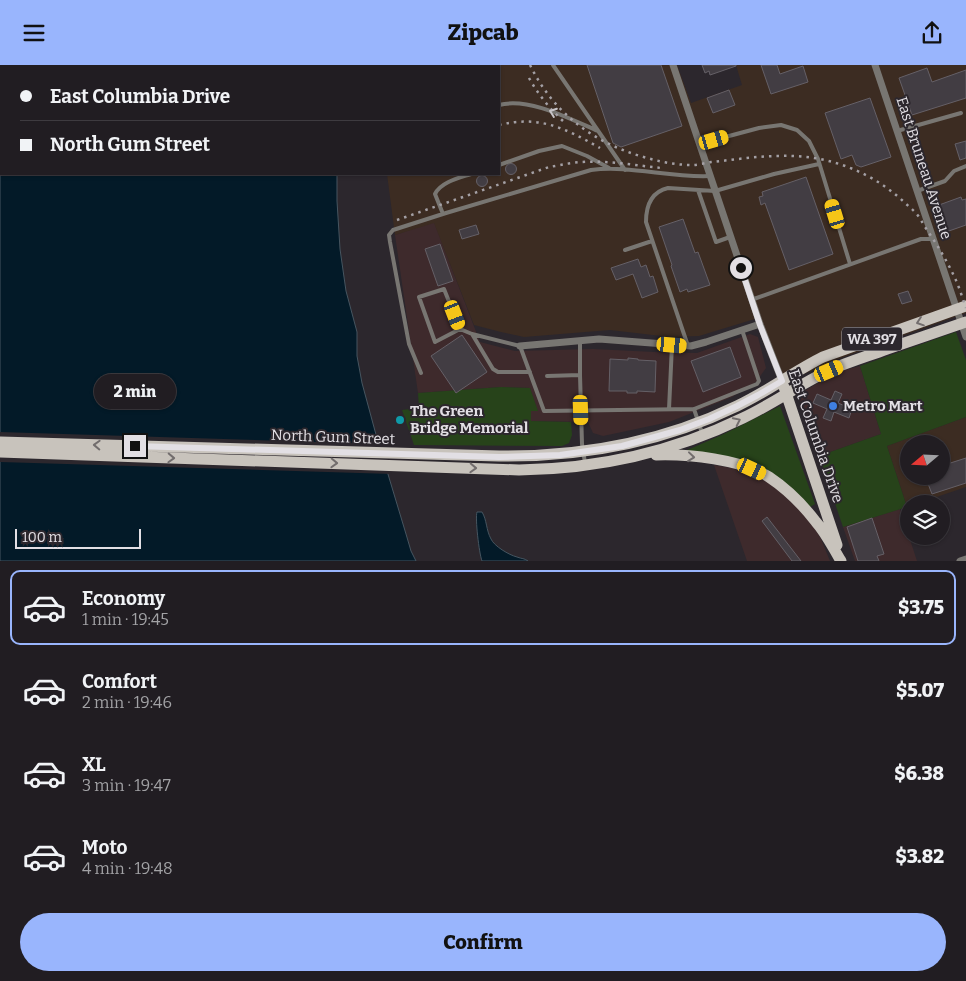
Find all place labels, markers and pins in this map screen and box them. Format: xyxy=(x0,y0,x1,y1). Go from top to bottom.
place label: Metro Mart xyxy=(843,397,923,415)
marker: Metro Mart xyxy=(827,400,839,412)
place label: The Green Bridge Memorial xyxy=(410,402,529,437)
marker: The Green Bridge Memorial xyxy=(394,414,406,426)

